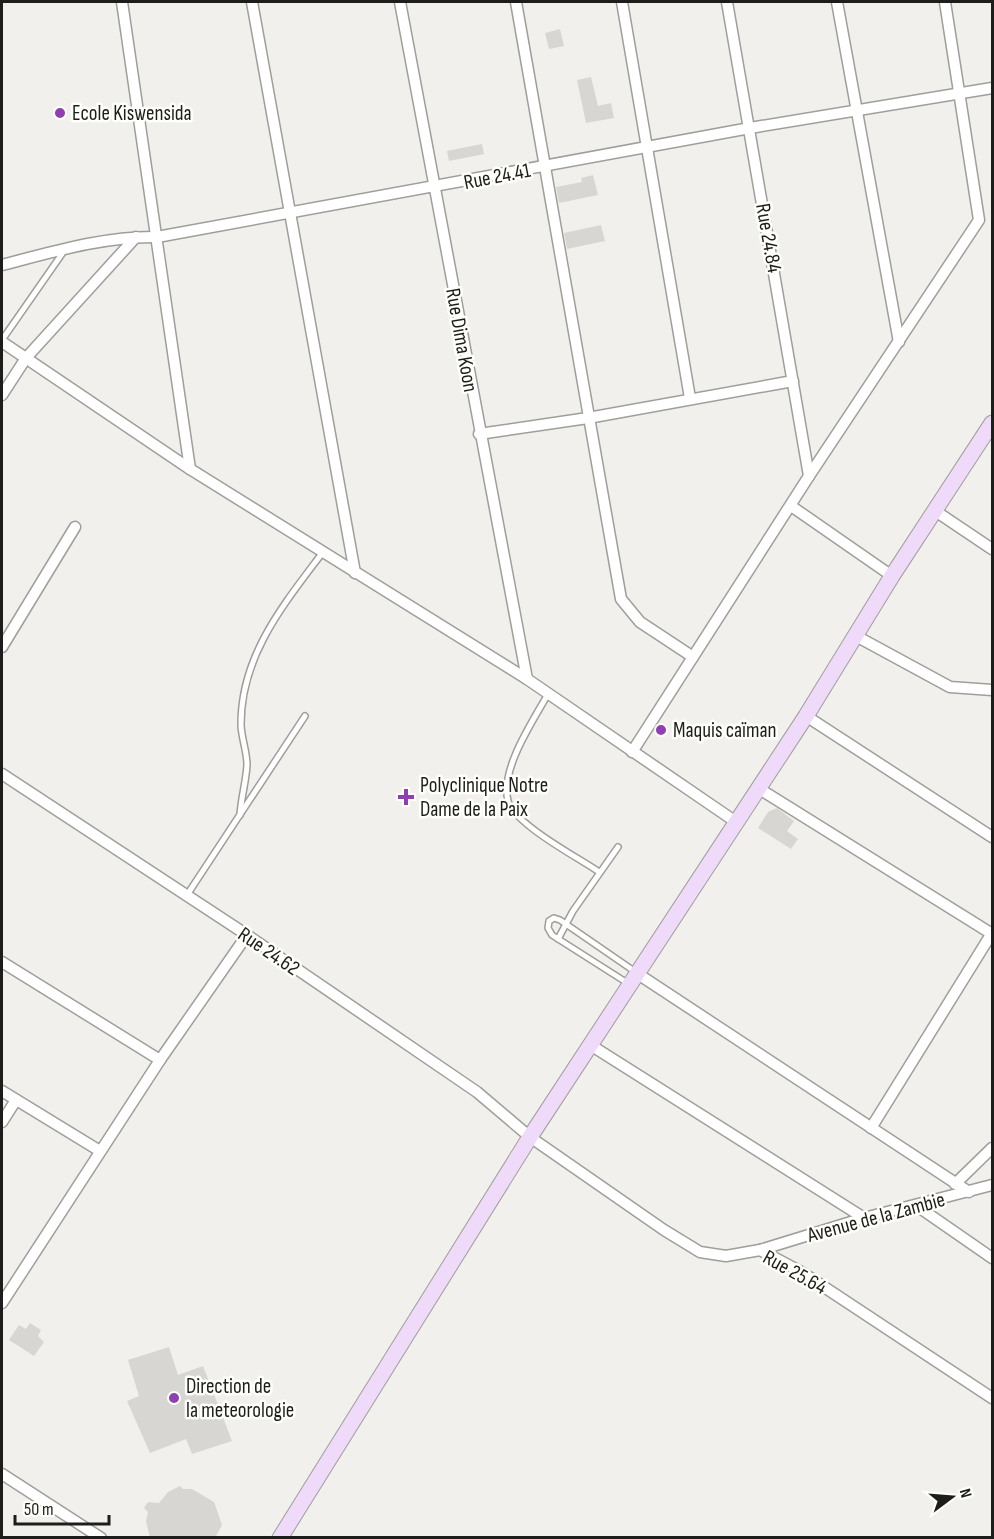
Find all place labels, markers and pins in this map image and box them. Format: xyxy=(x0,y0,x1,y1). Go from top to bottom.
place label: Ecole Kiswensida xyxy=(72,101,192,126)
marker: Ecole Kiswensida xyxy=(53,106,67,120)
place label: Maquis caïman xyxy=(673,718,777,743)
marker: Maquis caïman xyxy=(654,723,668,737)
place label: Polyclinique Notre Dame de la Paix xyxy=(420,773,548,822)
marker: Polyclinique Notre Dame de la Paix xyxy=(397,788,415,806)
place label: Direction de la meteorologie xyxy=(186,1374,294,1423)
marker: Direction de la meteorologie xyxy=(167,1391,181,1405)

